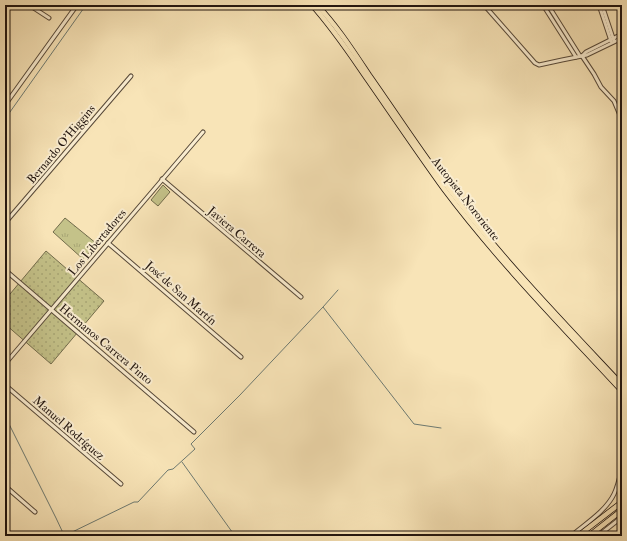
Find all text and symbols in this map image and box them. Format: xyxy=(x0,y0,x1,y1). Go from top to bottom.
street label: Bernardo O'Higgins xyxy=(24,102,99,187)
street label: Autopista Nororiente xyxy=(428,154,503,244)
street label: Javiera Carrera xyxy=(204,203,270,262)
street label: Los Libertadores xyxy=(65,206,130,279)
street label: José de San Martín xyxy=(141,258,220,329)
street label: Hermanos Carrera Pinto xyxy=(56,301,156,388)
street label: Manuel Rodríguez xyxy=(30,393,108,464)

